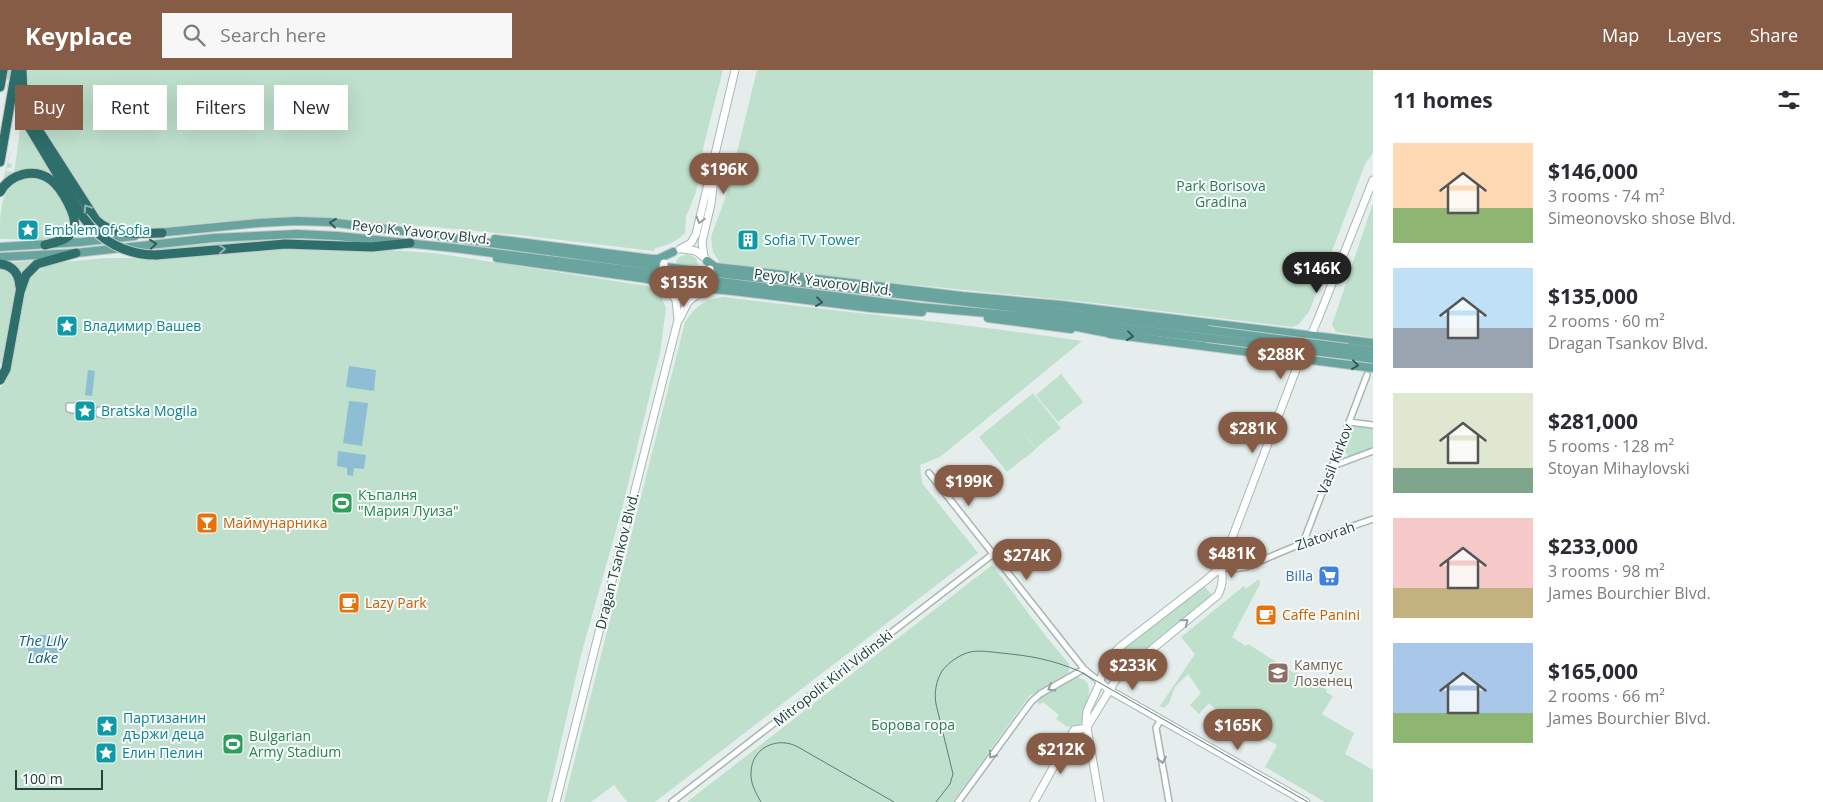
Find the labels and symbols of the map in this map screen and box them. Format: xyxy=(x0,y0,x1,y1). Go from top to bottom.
pin: $196K xyxy=(689,152,759,195)
park label: Park Borisova Gradina xyxy=(1176,176,1266,211)
one-way arrow xyxy=(84,205,94,214)
street label: Peyo K. Yavorov Blvd. xyxy=(351,215,491,248)
one-way arrow xyxy=(695,215,706,224)
place icon: Emblem of Sofia xyxy=(16,218,40,242)
one-way arrow xyxy=(329,218,337,229)
place label: Emblem of Sofia xyxy=(44,220,150,239)
building icon: Sofia TV Tower xyxy=(736,228,760,252)
place label: Sofia TV Tower xyxy=(764,230,860,249)
one-way arrow xyxy=(149,239,157,250)
one-way arrow xyxy=(218,244,226,255)
pin: $146K xyxy=(1282,252,1352,294)
street label: Peyo K. Yavorov Blvd. xyxy=(753,264,893,299)
pin: $135K xyxy=(649,266,719,308)
one-way arrow xyxy=(815,296,824,306)
place icon: Владимир Вашев xyxy=(55,314,79,338)
place label: Владимир Вашев xyxy=(83,316,201,335)
one-way arrow xyxy=(1126,331,1135,341)
pin: $288K xyxy=(1246,338,1316,380)
one-way arrow xyxy=(1351,359,1359,370)
place icon: Bratska Mogila xyxy=(73,399,97,423)
place label: Bratska Mogila xyxy=(101,401,197,420)
pin: $281K xyxy=(1218,412,1288,454)
street label: Vasil Kirkov xyxy=(1312,421,1357,497)
pin: $199K xyxy=(934,464,1004,507)
place label: Къпалня "Мария Луиза" xyxy=(358,485,459,520)
sports icon: Къпалня "Мария Луиза" xyxy=(330,491,354,515)
street label: Dragan Tsankov Blvd. xyxy=(590,491,643,631)
bar icon: Маймунарника xyxy=(195,511,219,535)
place label: Маймунарника xyxy=(223,513,328,532)
street label: Zlatovrah xyxy=(1293,516,1357,555)
pin: $481K xyxy=(1197,536,1267,579)
pin: $274K xyxy=(992,538,1062,581)
supermarket icon: Billa xyxy=(1317,564,1341,588)
place label: Billa xyxy=(1286,566,1313,585)
cafe icon: Lazy Park xyxy=(337,591,361,615)
place label: Lazy Park xyxy=(365,593,427,612)
cafe icon: Caffe Panini xyxy=(1254,603,1278,627)
place label: Caffe Panini xyxy=(1282,605,1360,624)
one-way arrow xyxy=(1179,619,1188,628)
street label: Mitropolit Kiril Vidinski xyxy=(769,625,896,730)
water label: The Lily Lake xyxy=(18,630,69,667)
pin: $233K xyxy=(1098,648,1168,691)
place label: Кампус Лозенец xyxy=(1294,655,1353,690)
school or university icon: Кампус Лозенец xyxy=(1266,661,1290,685)
one-way arrow xyxy=(1047,681,1056,691)
place label: Партизанин държи деца xyxy=(123,708,206,743)
pin: $165K xyxy=(1203,708,1273,751)
place icon: Партизанин държи деца xyxy=(95,714,119,738)
park label: Борова гора xyxy=(871,715,955,734)
place label: Bulgarian Army Stadium xyxy=(249,726,341,761)
sports icon: Bulgarian Army Stadium xyxy=(221,732,245,756)
pin: $212K xyxy=(1026,732,1096,775)
place icon: Елин Пелин xyxy=(94,741,118,765)
place label: Елин Пелин xyxy=(122,743,203,762)
one-way arrow xyxy=(989,749,998,759)
one-way arrow xyxy=(1156,756,1166,764)
scale bar xyxy=(15,767,102,790)

